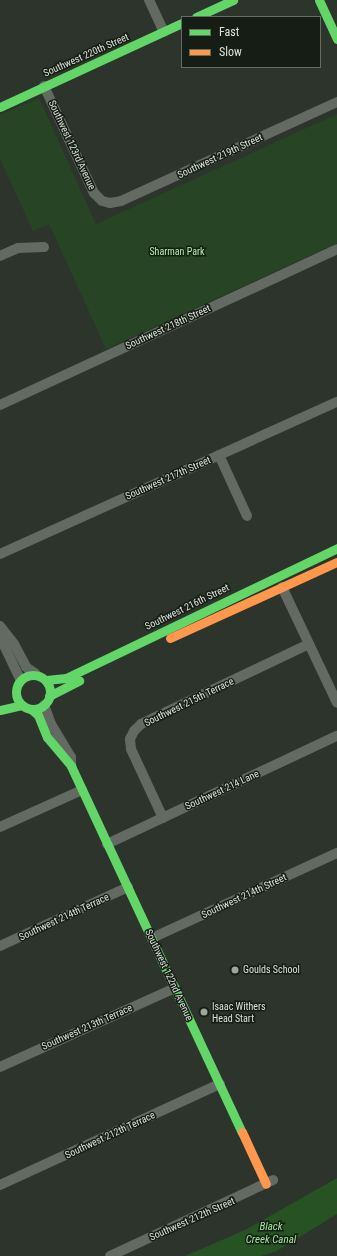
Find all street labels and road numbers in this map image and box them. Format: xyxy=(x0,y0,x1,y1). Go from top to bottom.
street label: Southwest 220th Street xyxy=(41,31,131,79)
street label: Southwest 123rd Avenue xyxy=(46,98,98,192)
street label: Southwest 219th Street xyxy=(176,131,264,181)
street label: Southwest 218th Street xyxy=(124,302,212,352)
street label: Southwest 217th Street xyxy=(123,454,213,502)
street label: Southwest 216th Street xyxy=(143,581,231,633)
street label: Southwest 215th Terrace xyxy=(142,675,236,729)
street label: Southwest 214 Lane xyxy=(183,768,261,812)
street label: Southwest 214th Street xyxy=(200,871,288,921)
street label: Southwest 214th Terrace xyxy=(17,891,111,943)
street label: Southwest 122nd Avenue xyxy=(143,927,195,1023)
street label: Southwest 213th Terrace xyxy=(40,1002,134,1052)
street label: Southwest 212th Terrace xyxy=(63,1109,157,1161)
street label: Southwest 212th Street xyxy=(147,1195,237,1243)

